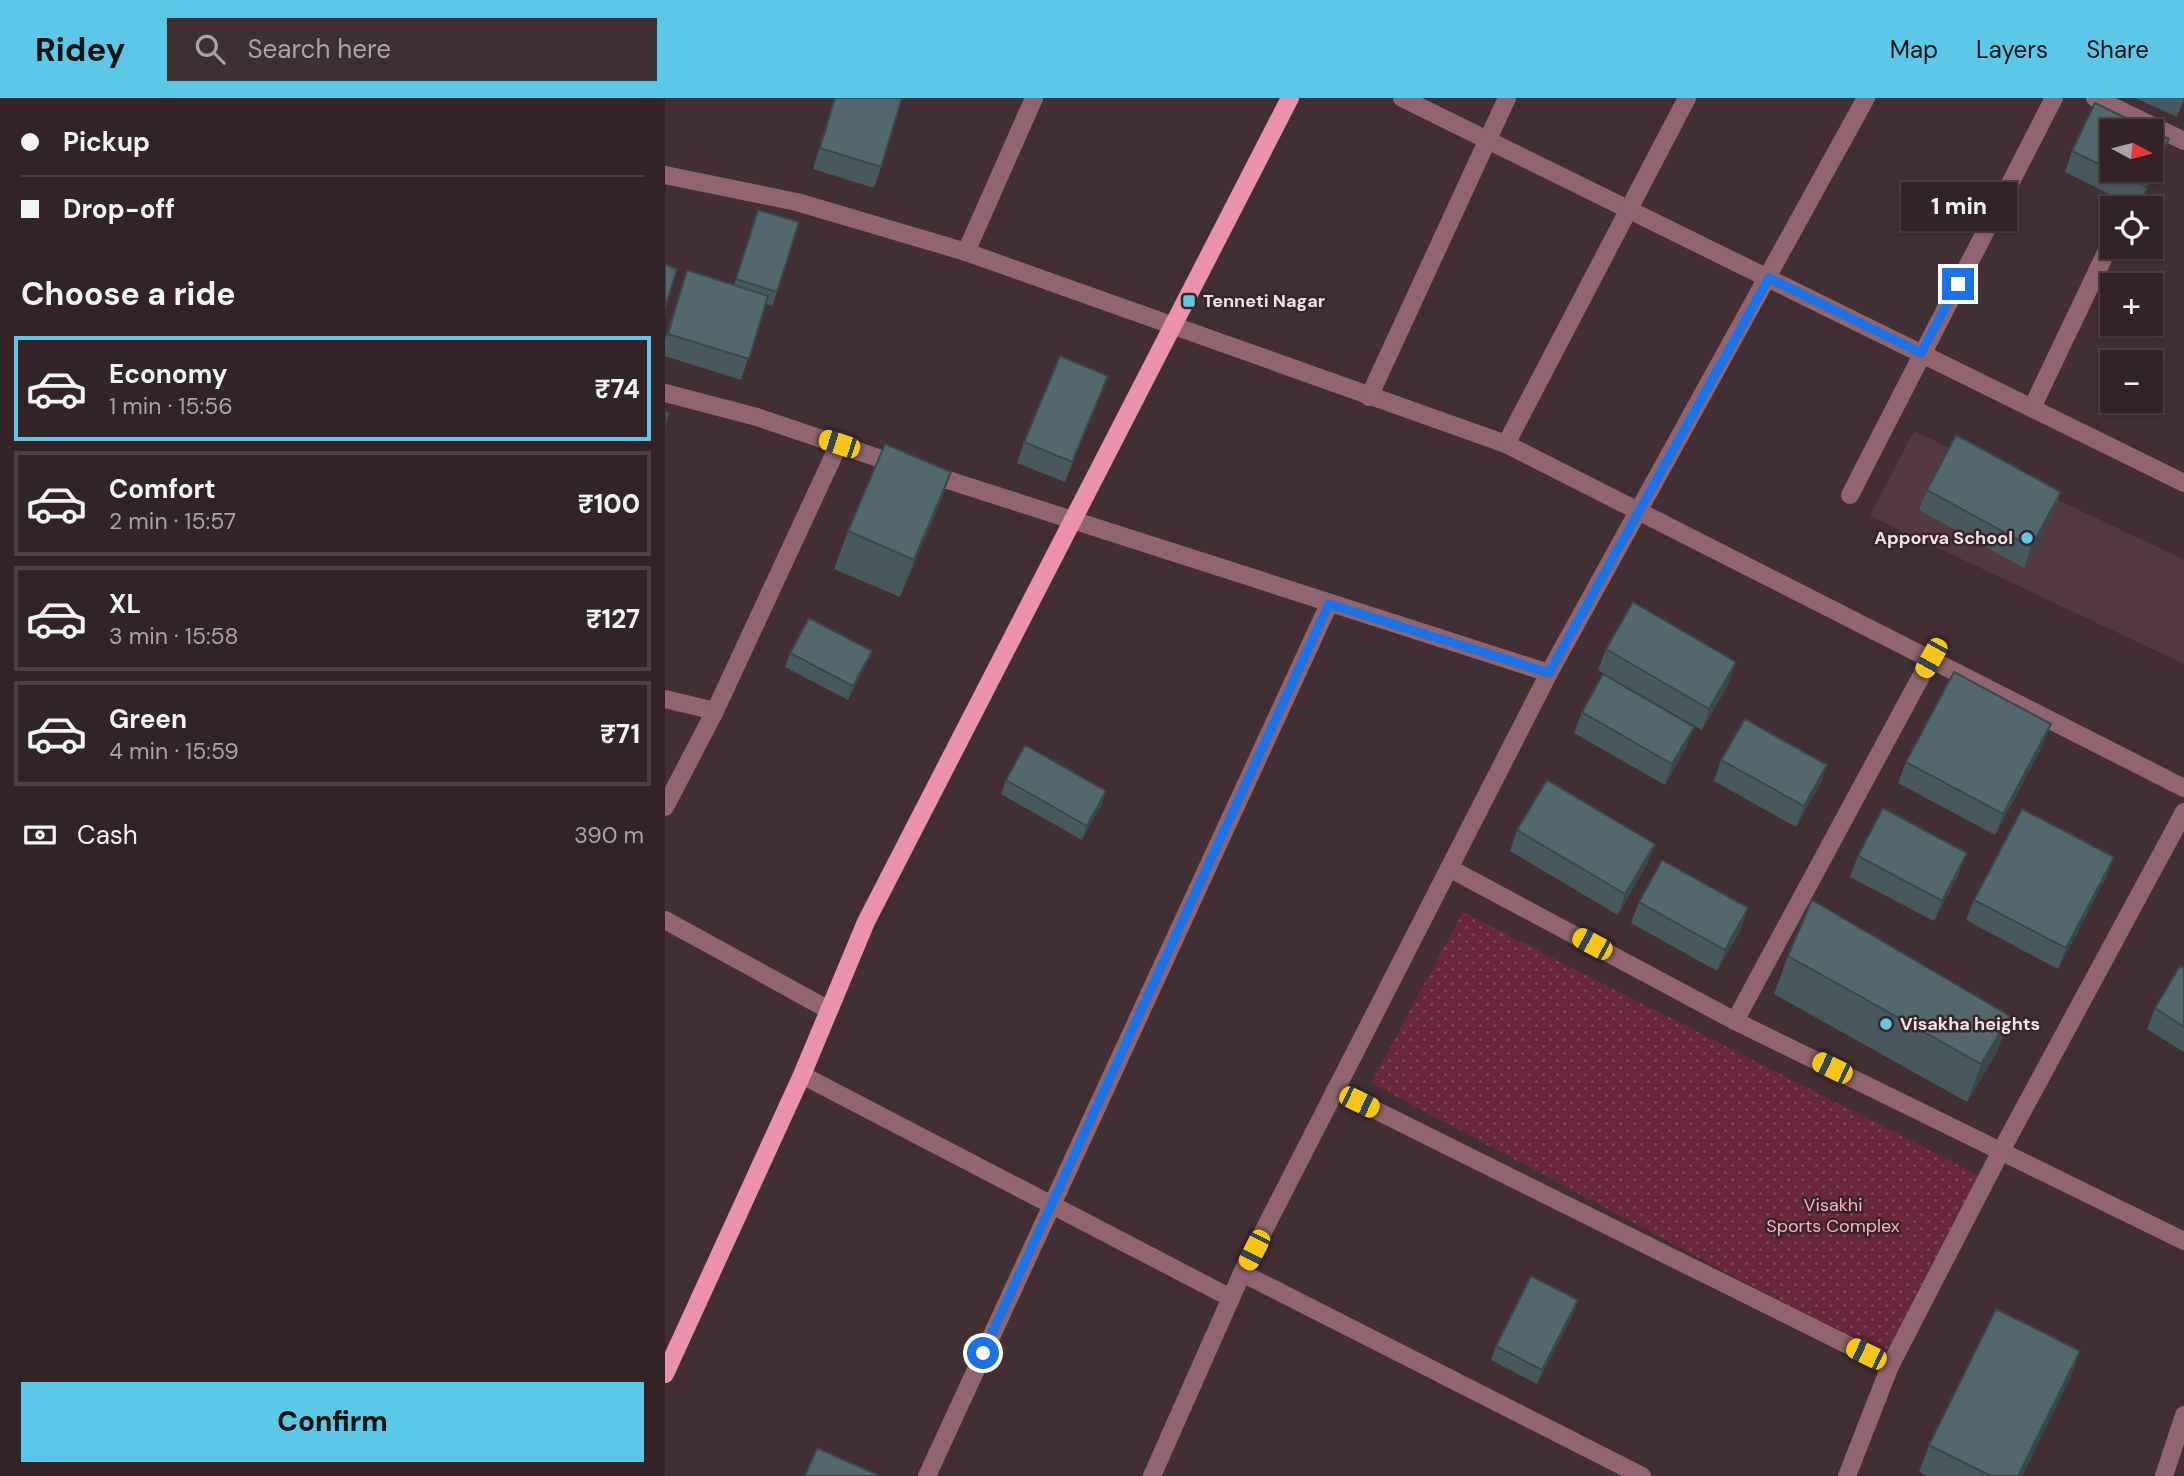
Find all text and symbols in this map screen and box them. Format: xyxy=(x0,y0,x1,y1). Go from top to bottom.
search box xyxy=(167,18,657,81)
text: Ridey xyxy=(35,28,125,71)
icon: search xyxy=(191,30,229,68)
text: Search here xyxy=(247,32,391,66)
text: Map xyxy=(1890,34,1938,65)
text: Layers xyxy=(1976,34,2048,65)
text: Share xyxy=(2086,34,2149,65)
north arrow xyxy=(2100,119,2163,182)
map controls xyxy=(2100,119,2163,413)
text: Pickup xyxy=(63,125,150,159)
callout: 1 min xyxy=(1900,183,2016,232)
text: 1 min xyxy=(1931,191,1987,221)
text: Drop-off xyxy=(63,192,175,226)
button: locate xyxy=(2100,196,2163,259)
route end xyxy=(1942,268,1974,300)
text: Choose a ride xyxy=(21,273,236,315)
button: + xyxy=(2100,273,2163,336)
place label: Tenneti Nagar xyxy=(1203,289,1325,313)
marker: Tenneti Nagar xyxy=(1181,293,1197,309)
button: − xyxy=(2100,350,2163,413)
icon: car xyxy=(25,357,88,420)
text: Economy xyxy=(109,357,227,391)
text: ₹74 xyxy=(594,372,640,406)
text: 1 min · 15:56 xyxy=(109,391,233,421)
car xyxy=(816,428,863,460)
icon: car xyxy=(25,472,88,535)
text: Comfort xyxy=(109,472,215,506)
text: ₹100 xyxy=(578,487,640,521)
text: 2 min · 15:57 xyxy=(109,506,236,536)
place label: Apporva School xyxy=(1874,526,2013,550)
marker: Apporva School xyxy=(2019,530,2035,546)
icon: car xyxy=(25,587,88,650)
text: XL xyxy=(109,587,141,621)
text: ₹127 xyxy=(586,602,640,636)
text: 3 min · 15:58 xyxy=(109,621,239,651)
car xyxy=(1912,635,1951,681)
icon: car xyxy=(25,702,88,765)
text: Green xyxy=(109,702,187,736)
text: ₹71 xyxy=(600,717,640,751)
text: 4 min · 15:59 xyxy=(109,736,239,766)
icon: cash xyxy=(21,816,59,854)
text: Cash xyxy=(77,818,138,852)
text: 390 m xyxy=(574,820,644,850)
car xyxy=(1569,925,1616,963)
place label: Visakha heights xyxy=(1900,1012,2040,1036)
marker: Visakha heights xyxy=(1878,1016,1894,1032)
car xyxy=(1809,1049,1856,1087)
car xyxy=(1336,1083,1383,1121)
park label: Visakhi Sports Complex xyxy=(1766,1193,1900,1238)
car xyxy=(1236,1227,1273,1273)
car xyxy=(1843,1335,1890,1373)
route start xyxy=(967,1337,999,1369)
button: Confirm xyxy=(21,1382,644,1462)

